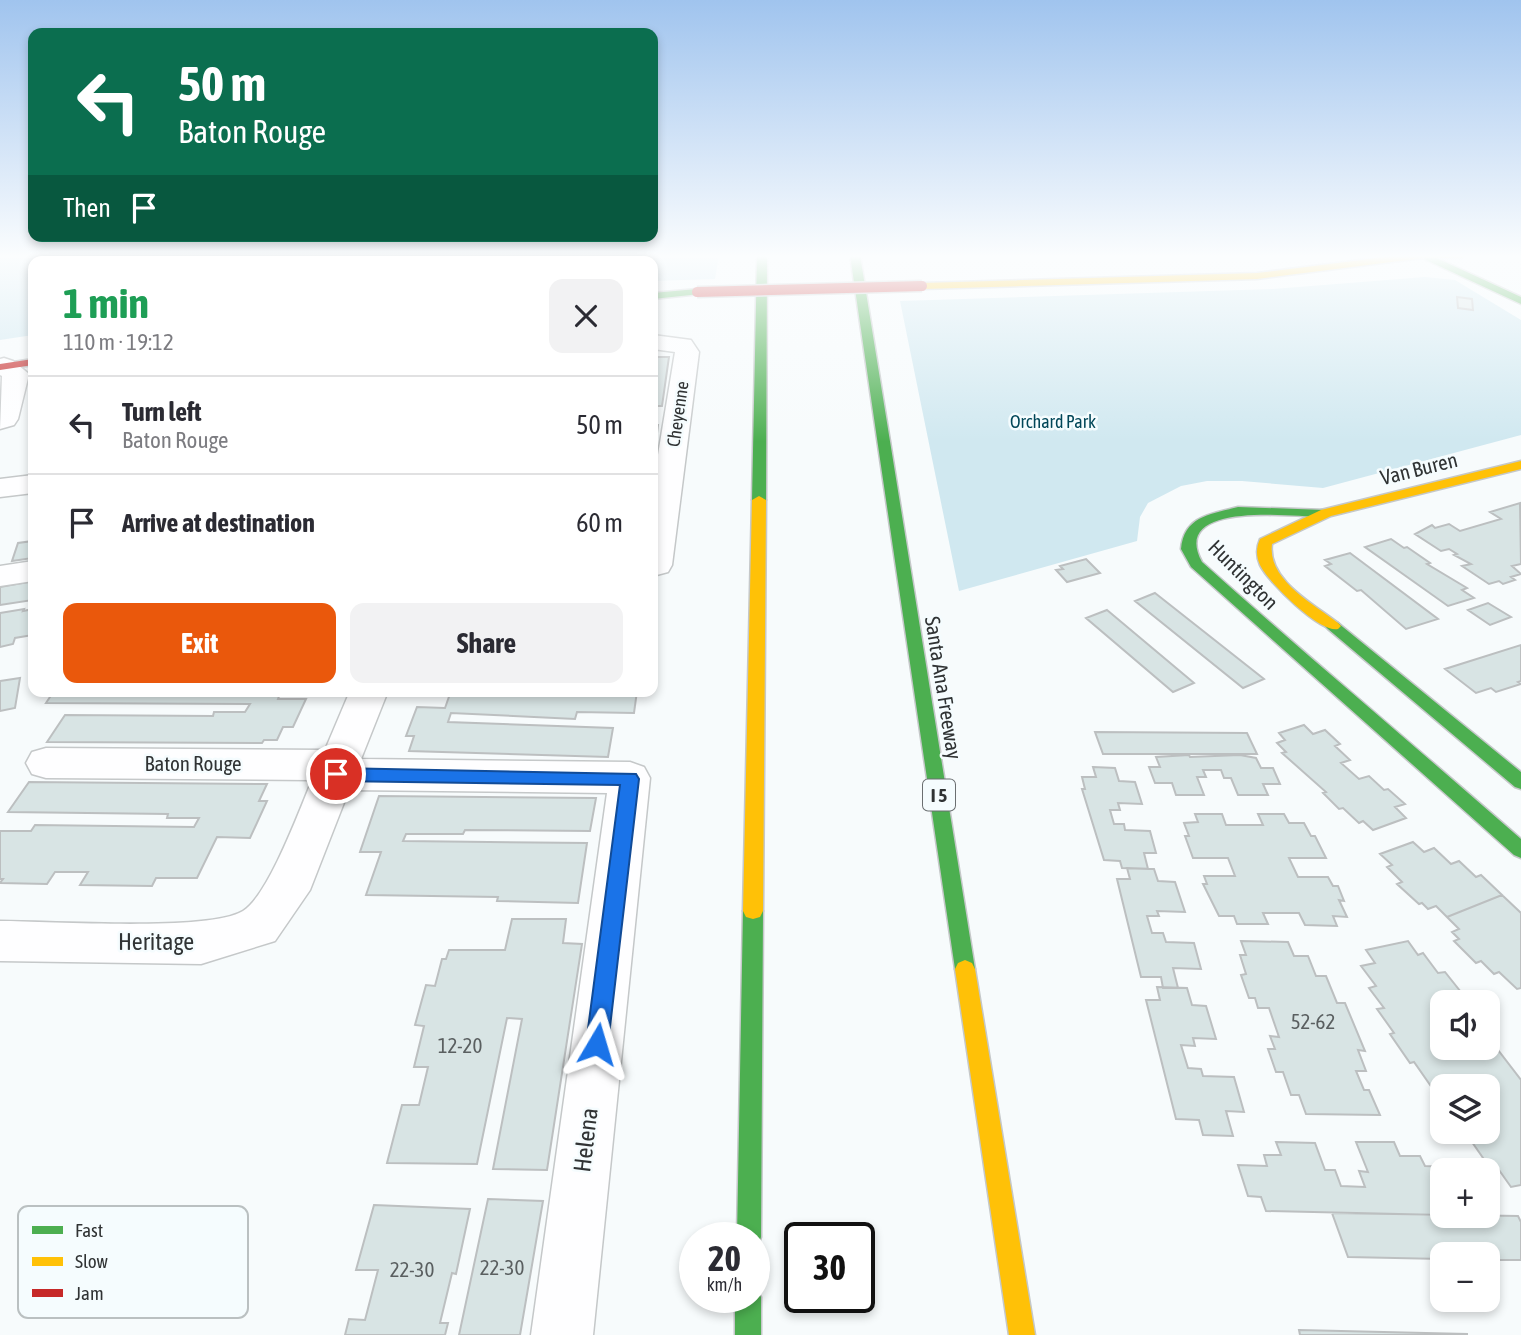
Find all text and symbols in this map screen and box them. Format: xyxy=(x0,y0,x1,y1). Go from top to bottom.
text: 50 m xyxy=(178,55,266,111)
icon: left xyxy=(63,56,154,147)
text: Baton Rouge xyxy=(178,113,326,150)
icon: arrive xyxy=(125,189,163,227)
text: Then xyxy=(63,193,111,223)
text: 1 min xyxy=(63,279,149,327)
button: close xyxy=(549,279,623,353)
text: 110 m · 19:12 xyxy=(63,329,174,355)
street label: Cheyenne xyxy=(663,380,692,448)
text: Turn left xyxy=(122,397,202,427)
icon: left xyxy=(63,406,101,444)
text: 50 m xyxy=(576,410,623,440)
park label: Orchard Park xyxy=(1010,411,1096,432)
text: Baton Rouge xyxy=(122,427,228,453)
street label: Van Buren xyxy=(1378,447,1460,489)
icon: arrive xyxy=(63,504,101,542)
text: Arrive at destination xyxy=(122,508,315,538)
text: 60 m xyxy=(576,508,623,538)
street label: Huntington xyxy=(1204,535,1283,614)
button: Exit xyxy=(63,603,336,683)
button: Share xyxy=(350,603,623,683)
street label: Santa Ana Freeway xyxy=(921,615,967,761)
pin xyxy=(306,744,366,804)
street label: Baton Rouge xyxy=(144,751,242,775)
icon: arrive xyxy=(317,755,355,793)
road number: I 5 xyxy=(923,780,955,810)
street label: Heritage xyxy=(118,928,194,955)
map controls xyxy=(1430,990,1500,1312)
button: sound xyxy=(1430,990,1500,1060)
position arrow xyxy=(560,1007,634,1081)
house number: 52-62 xyxy=(1291,1009,1335,1033)
house number: 12-20 xyxy=(438,1033,482,1057)
button: layers xyxy=(1430,1074,1500,1144)
street label: Helena xyxy=(568,1106,603,1174)
button: + xyxy=(1430,1158,1500,1228)
legend xyxy=(18,1206,248,1318)
text: Fast xyxy=(75,1219,103,1241)
speed limit sign: 30 xyxy=(784,1222,875,1313)
text: 20 xyxy=(708,1238,741,1278)
button: − xyxy=(1430,1242,1500,1312)
text: Slow xyxy=(75,1250,109,1272)
house number: 22-30 xyxy=(480,1255,524,1279)
house number: 22-30 xyxy=(390,1257,434,1281)
text: km/h xyxy=(707,1274,742,1295)
text: Jam xyxy=(75,1282,104,1304)

